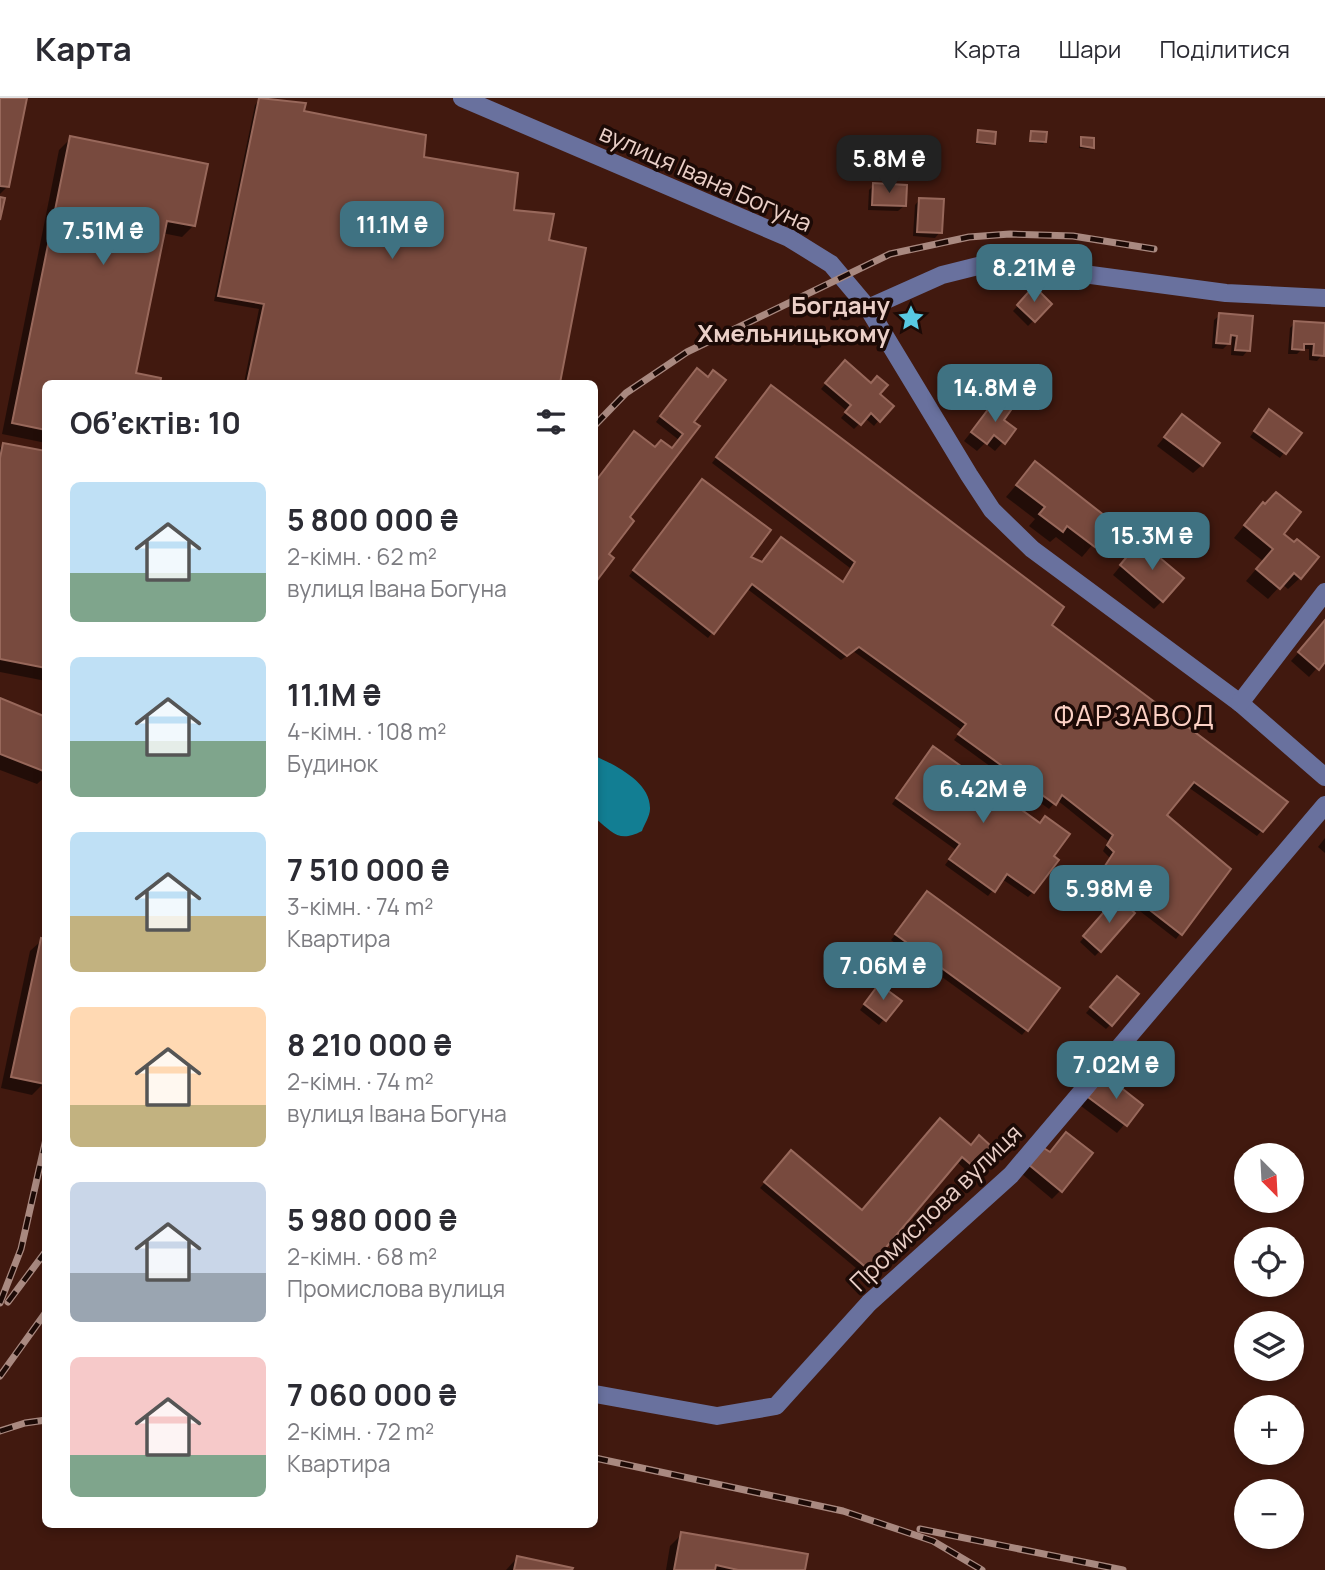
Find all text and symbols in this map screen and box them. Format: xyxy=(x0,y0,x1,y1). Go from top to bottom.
text: Карта xyxy=(35,26,132,71)
text: Карта xyxy=(954,32,1021,65)
text: Шари xyxy=(1059,32,1121,65)
text: Поділитися xyxy=(1159,32,1290,65)
street label: вулиця Івана Богуна xyxy=(595,115,817,239)
pin: 5.8M ₴ xyxy=(832,136,946,195)
text: 5.8M ₴ xyxy=(852,142,926,174)
pin: 11.1M ₴ xyxy=(327,202,457,261)
pin: 7.51M ₴ xyxy=(38,208,168,267)
text: 11.1M ₴ xyxy=(356,208,428,240)
text: 7.51M ₴ xyxy=(62,214,144,246)
pin: 8.21M ₴ xyxy=(969,244,1099,304)
text: 8.21M ₴ xyxy=(992,251,1076,283)
place label: Богдану Хмельницькому xyxy=(697,288,891,349)
place icon: Богдану Хмельницькому xyxy=(896,303,926,333)
pin: 14.8M ₴ xyxy=(930,364,1060,424)
text: 14.8M ₴ xyxy=(953,371,1037,403)
text: Об’єктів: 10 xyxy=(70,402,241,443)
icon: filters xyxy=(532,403,570,441)
text: 5 800 000 ₴ xyxy=(287,499,458,540)
icon: home xyxy=(126,510,210,594)
pin: 15.3M ₴ xyxy=(1087,512,1217,572)
text: 15.3M ₴ xyxy=(1111,519,1193,551)
text: 2-кімн. · 62 m² xyxy=(287,540,437,572)
text: вулиця Івана Богуна xyxy=(287,572,507,604)
text: 11.1M ₴ xyxy=(287,674,381,715)
icon: home xyxy=(126,685,210,769)
district label: ФАРЗАВОД xyxy=(1054,696,1216,734)
text: 4-кімн. · 108 m² xyxy=(287,715,446,747)
text: Будинок xyxy=(287,747,378,779)
pin: 6.42M ₴ xyxy=(918,766,1048,825)
text: 6.42M ₴ xyxy=(939,772,1027,804)
text: 7 510 000 ₴ xyxy=(287,849,449,890)
icon: home xyxy=(126,860,210,944)
pin: 5.98M ₴ xyxy=(1044,866,1174,925)
text: 5.98M ₴ xyxy=(1065,872,1153,904)
text: 3-кімн. · 74 m² xyxy=(287,890,433,922)
text: Квартира xyxy=(287,922,391,954)
pin: 7.06M ₴ xyxy=(818,942,948,1002)
text: 7.06M ₴ xyxy=(840,949,926,981)
text: 8 210 000 ₴ xyxy=(287,1024,452,1065)
icon: home xyxy=(126,1035,210,1119)
pin: 7.02M ₴ xyxy=(1051,1042,1181,1101)
text: 7.02M ₴ xyxy=(1073,1048,1159,1080)
text: 2-кімн. · 74 m² xyxy=(287,1065,434,1097)
text: вулиця Івана Богуна xyxy=(287,1097,507,1129)
street label: Промислова вулиця xyxy=(842,1116,1028,1298)
north arrow xyxy=(1234,1143,1304,1213)
map controls xyxy=(1234,1143,1304,1549)
text: 5 980 000 ₴ xyxy=(287,1199,457,1240)
icon: home xyxy=(126,1210,210,1294)
button: locate xyxy=(1234,1227,1304,1297)
text: 2-кімн. · 68 m² xyxy=(287,1240,437,1272)
text: Промислова вулиця xyxy=(287,1272,505,1304)
button: layers xyxy=(1234,1311,1304,1381)
text: 7 060 000 ₴ xyxy=(287,1374,457,1415)
icon: home xyxy=(126,1385,210,1469)
button: + xyxy=(1234,1395,1304,1465)
text: 2-кімн. · 72 m² xyxy=(287,1415,434,1447)
text: Квартира xyxy=(287,1447,391,1479)
button: − xyxy=(1234,1479,1304,1549)

